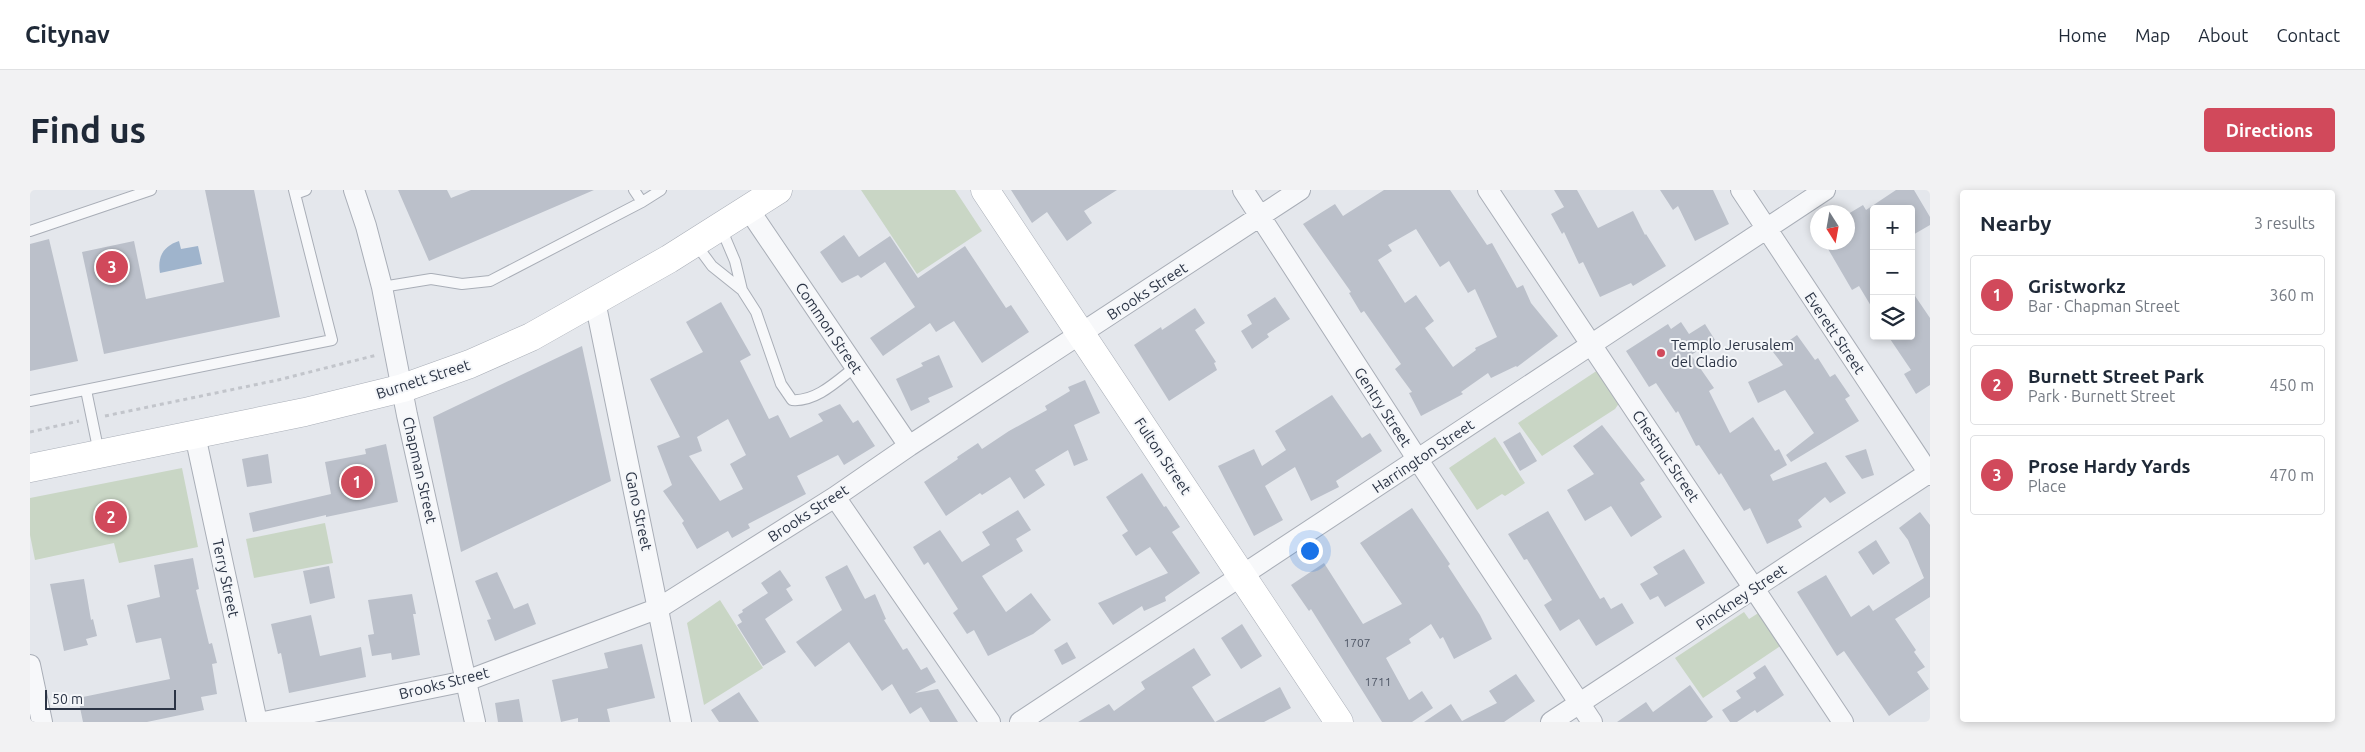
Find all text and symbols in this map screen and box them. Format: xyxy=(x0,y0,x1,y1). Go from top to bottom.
text: Citynav xyxy=(25,21,110,48)
text: Home xyxy=(2058,25,2107,45)
text: Map xyxy=(2135,25,2170,45)
text: About xyxy=(2198,25,2248,45)
text: Contact xyxy=(2276,25,2340,45)
button: Directions xyxy=(2204,108,2335,152)
text: Find us xyxy=(30,110,146,150)
north arrow xyxy=(1810,205,1855,250)
map controls xyxy=(1870,205,1915,340)
button: + xyxy=(1870,205,1915,250)
text: Nearby xyxy=(1980,211,2051,235)
text: 3 results xyxy=(2254,214,2315,232)
pin: 3 xyxy=(96,248,128,286)
button: − xyxy=(1870,250,1915,295)
street label: Brooks Street xyxy=(1104,259,1190,323)
text: Gristworkz xyxy=(2028,275,2126,297)
street label: Common Street xyxy=(792,279,866,377)
text: 1 xyxy=(1992,286,2002,304)
text: 360 m xyxy=(2269,286,2314,304)
street label: Everett Street xyxy=(1801,289,1869,377)
button: layers xyxy=(1870,295,1915,340)
text: Bar · Chapman Street xyxy=(2028,297,2180,315)
place label: Templo Jerusalem del Cladio xyxy=(1671,336,1794,370)
marker: Templo Jerusalem del Cladio xyxy=(1655,347,1667,359)
street label: Burnett Street xyxy=(374,356,472,402)
street label: Gentry Street xyxy=(1351,364,1415,450)
text: Burnett Street Park xyxy=(2028,365,2204,387)
text: 2 xyxy=(1992,376,2002,394)
text: 450 m xyxy=(2269,376,2314,394)
text: Park · Burnett Street xyxy=(2028,387,2175,405)
street label: Chestnut Street xyxy=(1629,407,1703,505)
street label: Fulton Street xyxy=(1131,414,1195,498)
street label: Chapman Street xyxy=(399,415,441,525)
street label: Harrington Street xyxy=(1369,416,1477,496)
text: Prose Hardy Yards xyxy=(2028,455,2191,477)
pin: 1 xyxy=(341,463,373,501)
text: 3 xyxy=(1992,466,2002,484)
text: 470 m xyxy=(2269,466,2314,484)
street label: Gano Street xyxy=(622,470,656,552)
text: Place xyxy=(2028,477,2066,495)
street label: Brooks Street xyxy=(765,481,851,545)
pin: 2 xyxy=(95,498,127,536)
street label: Terry Street xyxy=(209,537,243,619)
your location xyxy=(1297,538,1323,564)
street label: Pinckney Street xyxy=(1693,561,1789,633)
house number: 1707 xyxy=(1343,636,1371,649)
street label: Brooks Street xyxy=(397,664,491,702)
house number: 1711 xyxy=(1364,675,1392,688)
scale bar xyxy=(45,687,176,710)
text: 50 m xyxy=(52,691,83,707)

